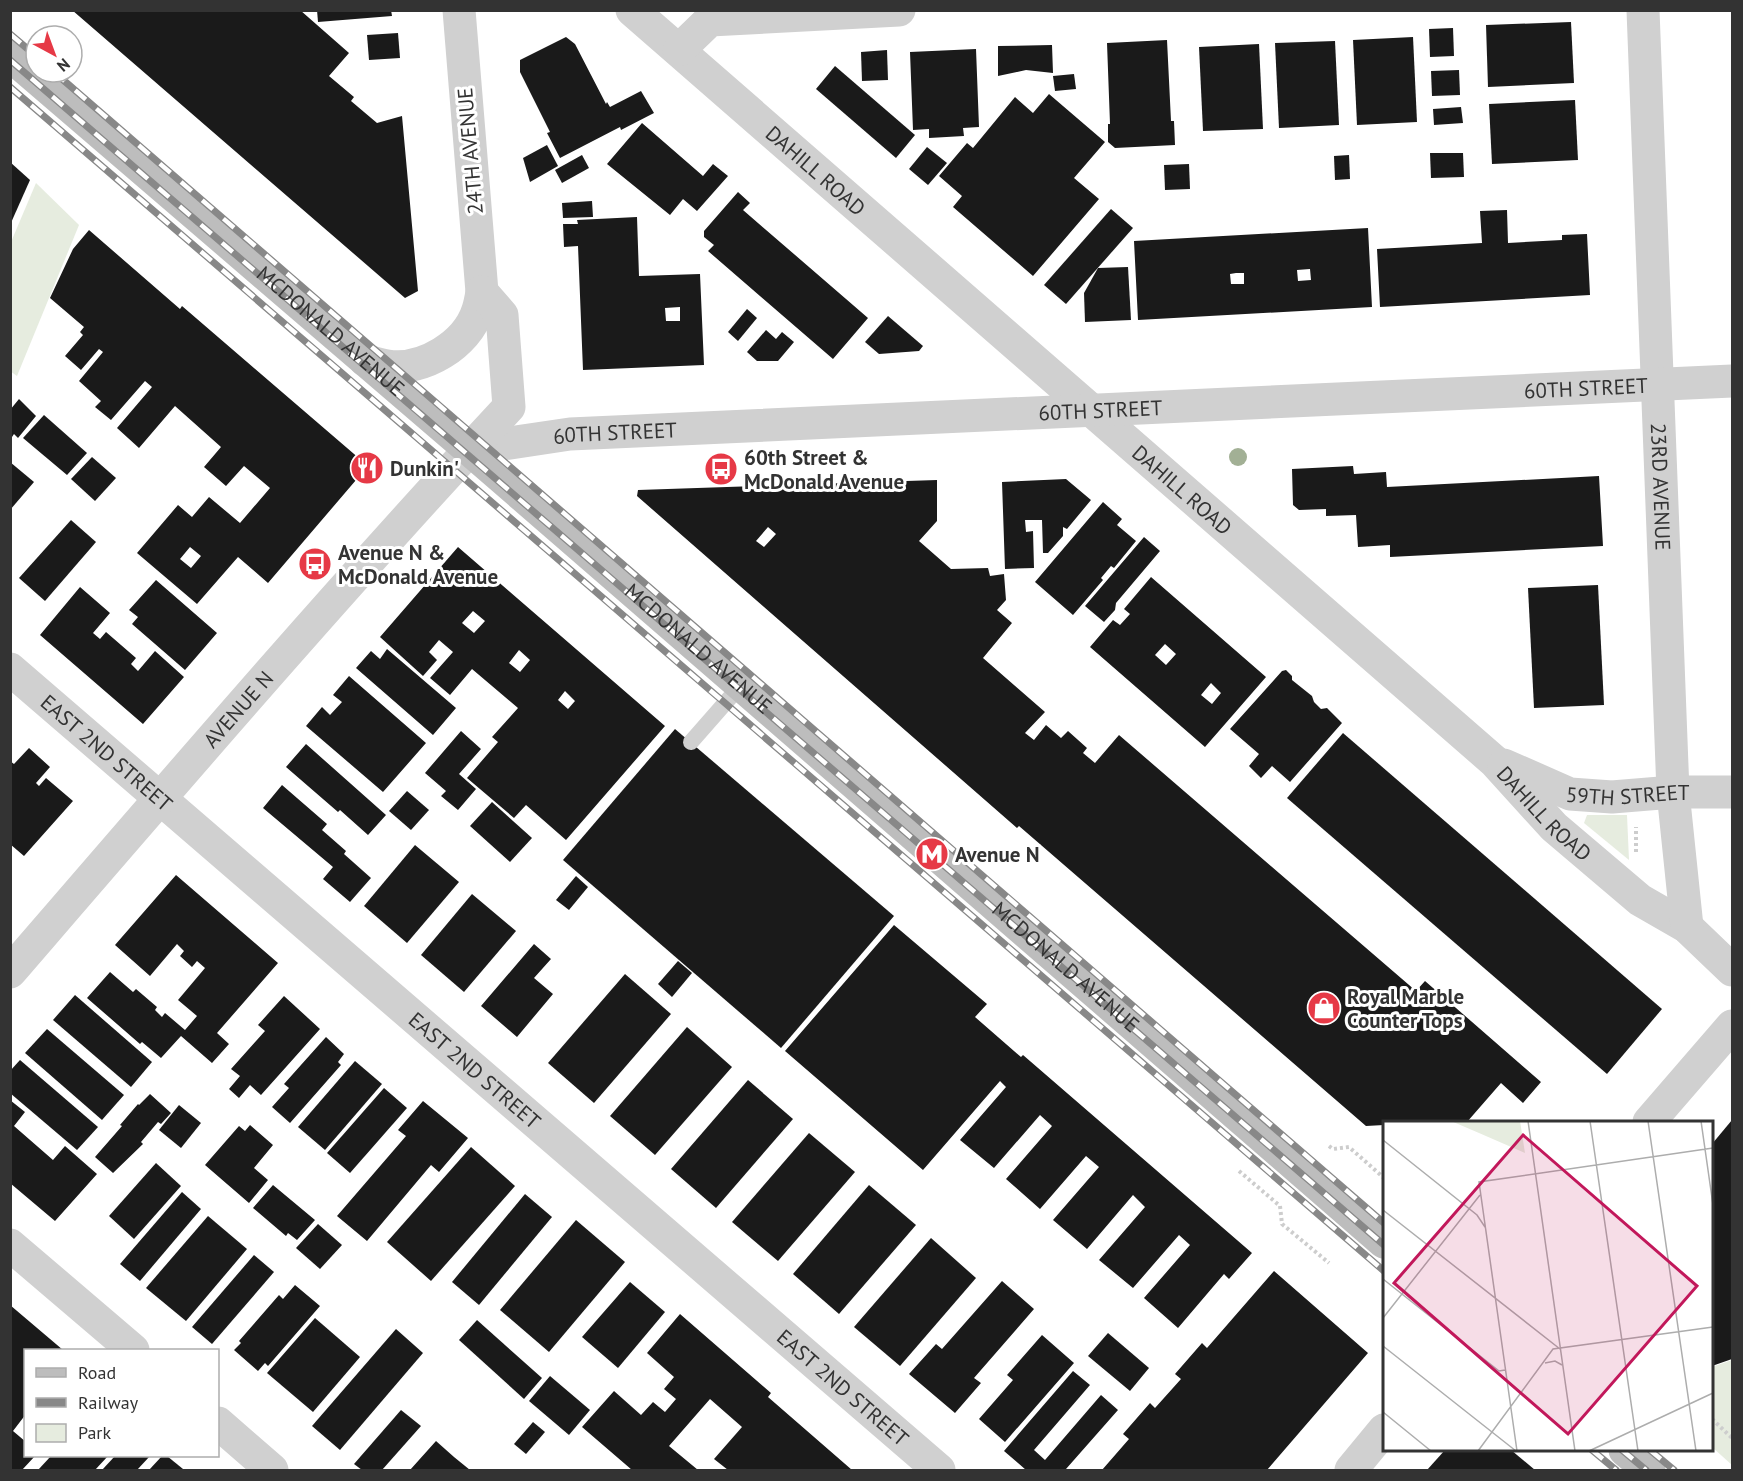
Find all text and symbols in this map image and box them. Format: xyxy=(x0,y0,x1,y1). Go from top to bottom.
north arrow xyxy=(24,24,84,84)
text: N xyxy=(53,54,74,76)
street label: 24TH AVENUE xyxy=(451,86,489,216)
street label: DAHILL ROAD xyxy=(760,119,871,221)
street label: MCDONALD AVENUE xyxy=(251,260,410,401)
street label: 60TH STREET xyxy=(1523,371,1649,404)
street label: 60TH STREET xyxy=(1038,393,1163,426)
street label: 60TH STREET xyxy=(551,416,678,450)
street label: 23RD AVENUE xyxy=(1645,422,1677,551)
street label: DAHILL ROAD xyxy=(1127,439,1238,540)
place label: 60th Street & McDonald Avenue xyxy=(744,444,904,495)
restaurant icon: Dunkin' xyxy=(349,450,385,486)
bus stop icon: 60th Street & McDonald Avenue xyxy=(703,451,739,487)
place label: Dunkin' xyxy=(390,455,459,482)
place label: Avenue N & McDonald Avenue xyxy=(338,539,498,590)
bus stop icon: Avenue N & McDonald Avenue xyxy=(297,546,333,582)
street label: MCDONALD AVENUE xyxy=(620,577,778,719)
street label: AVENUE N xyxy=(197,665,279,753)
street label: EAST 2ND STREET xyxy=(35,688,179,817)
street label: DAHILL ROAD xyxy=(1491,760,1597,867)
street label: 59TH STREET xyxy=(1565,778,1690,811)
metro station icon: Avenue N xyxy=(914,836,950,872)
place label: Avenue N xyxy=(955,841,1040,868)
street label: MCDONALD AVENUE xyxy=(987,895,1145,1038)
place label: Royal Marble Counter Tops xyxy=(1347,983,1464,1034)
shop icon: Royal Marble Counter Tops xyxy=(1306,990,1342,1026)
street label: EAST 2ND STREET xyxy=(403,1006,547,1134)
inset map xyxy=(1383,1121,1713,1451)
street label: EAST 2ND STREET xyxy=(772,1323,915,1452)
legend xyxy=(24,1349,219,1457)
text: Road xyxy=(78,1361,116,1384)
text: Railway xyxy=(78,1391,139,1414)
text: Park xyxy=(78,1421,111,1444)

